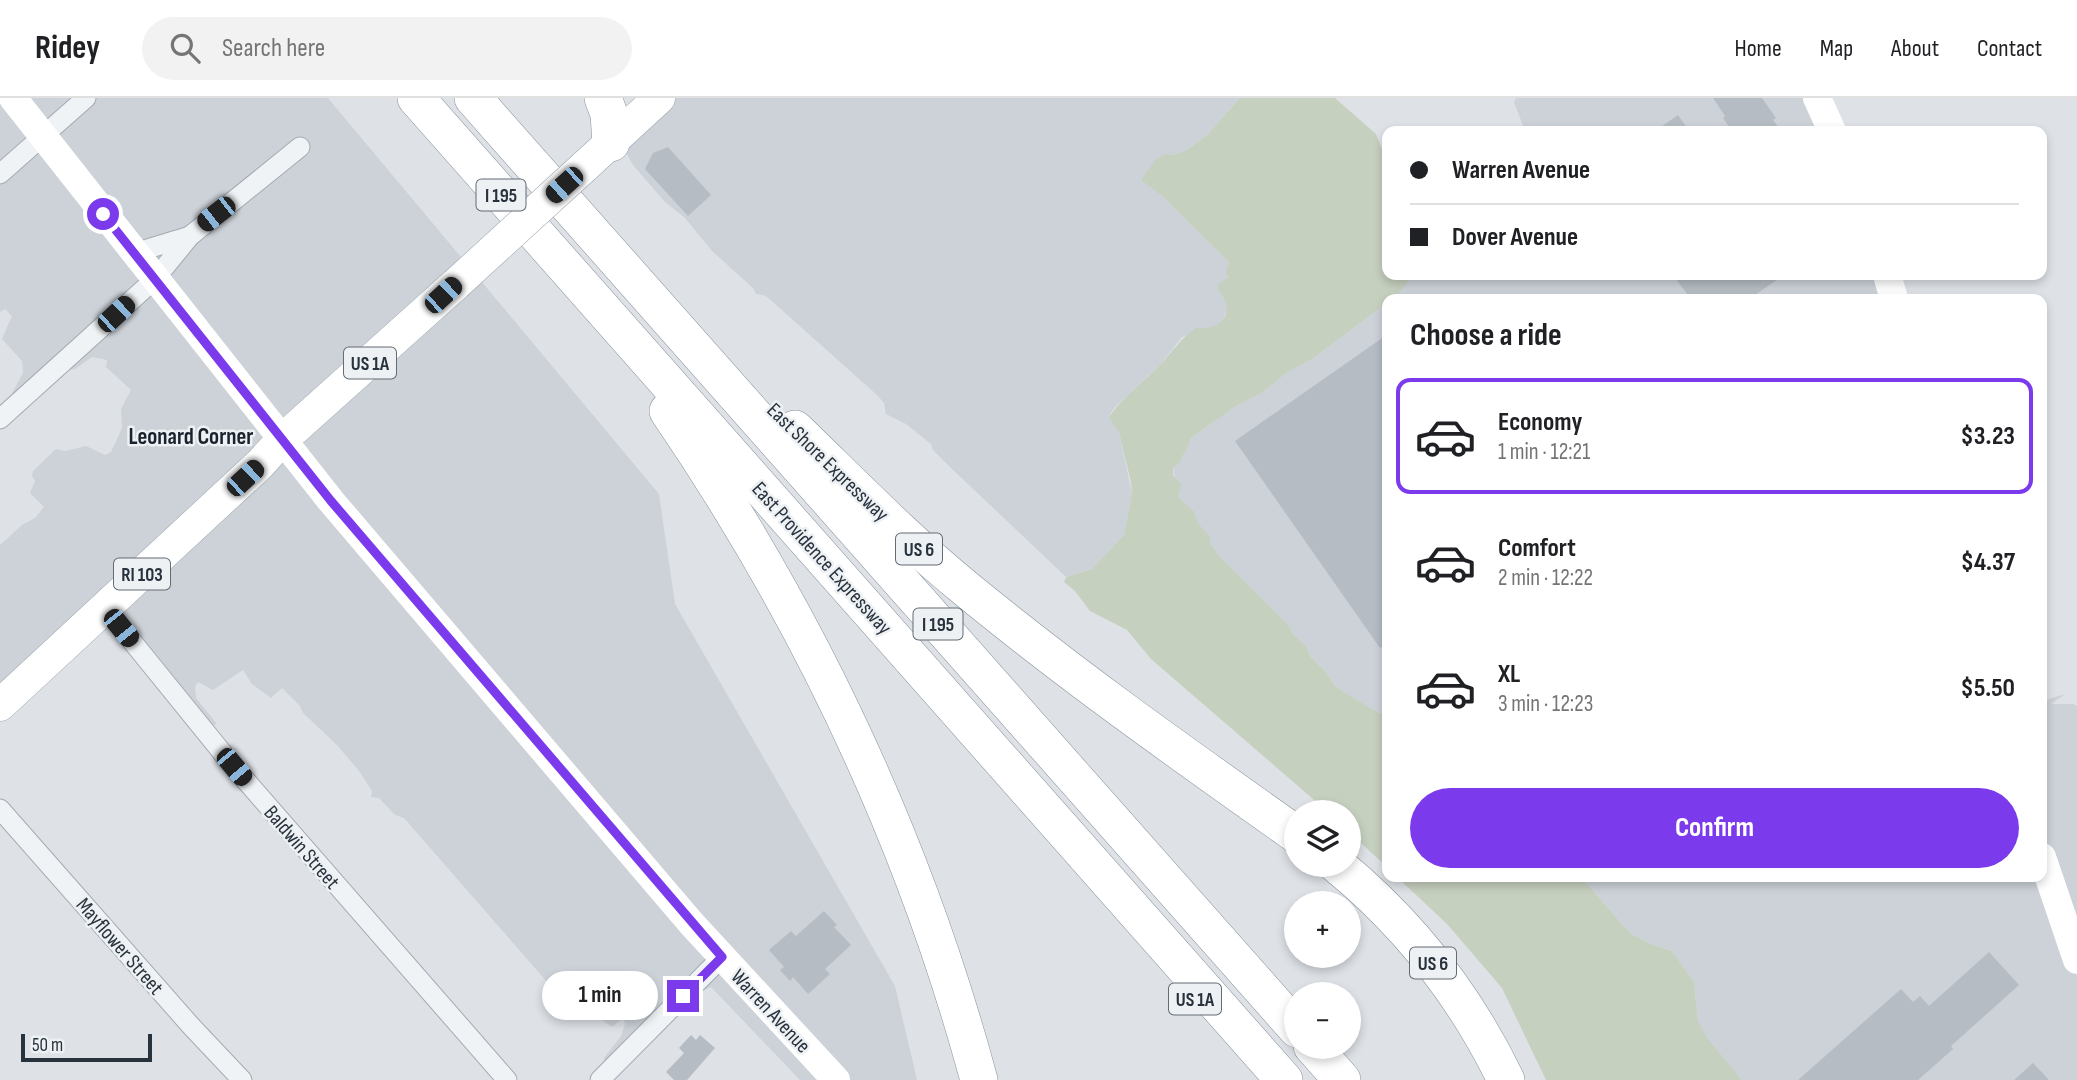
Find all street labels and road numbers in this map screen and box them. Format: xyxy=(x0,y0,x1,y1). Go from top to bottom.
road number: I 195 xyxy=(476,180,526,211)
road number: US 1A xyxy=(344,347,396,378)
street label: East Shore Expressway xyxy=(762,398,894,527)
street label: East Providence Expressway xyxy=(746,477,897,640)
road number: US 6 xyxy=(896,534,942,564)
road number: RI 103 xyxy=(114,559,170,589)
road number: I 195 xyxy=(914,608,962,639)
street label: Baldwin Street xyxy=(259,800,345,894)
street label: Mayflower Street xyxy=(71,893,169,1000)
road number: US 6 xyxy=(1410,948,1456,978)
street label: Warren Avenue xyxy=(726,964,816,1058)
road number: US 1A xyxy=(1169,984,1221,1015)

